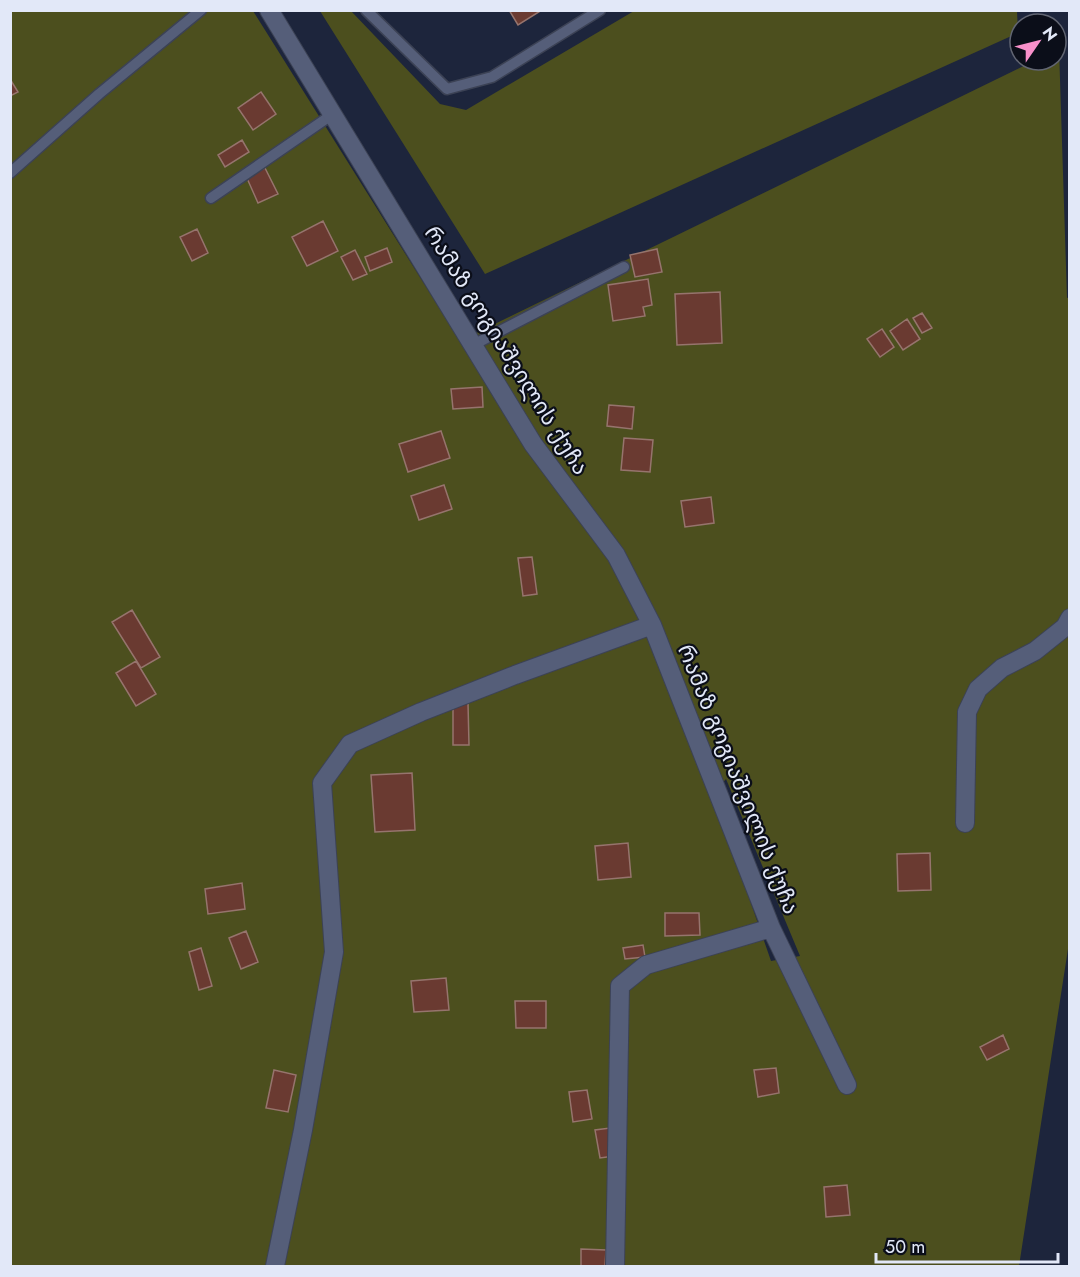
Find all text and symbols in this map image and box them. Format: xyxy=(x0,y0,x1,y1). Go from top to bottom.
north arrow xyxy=(1008,12,1068,72)
text: N xyxy=(1037,22,1063,45)
street label: რამაზ გოგიაშვილის ქუჩა xyxy=(417,219,597,481)
street label: რამაზ გოგიაშვილის ქუჩა xyxy=(670,639,808,919)
scale bar xyxy=(876,1226,1058,1264)
text: 50 m xyxy=(885,1234,925,1260)

